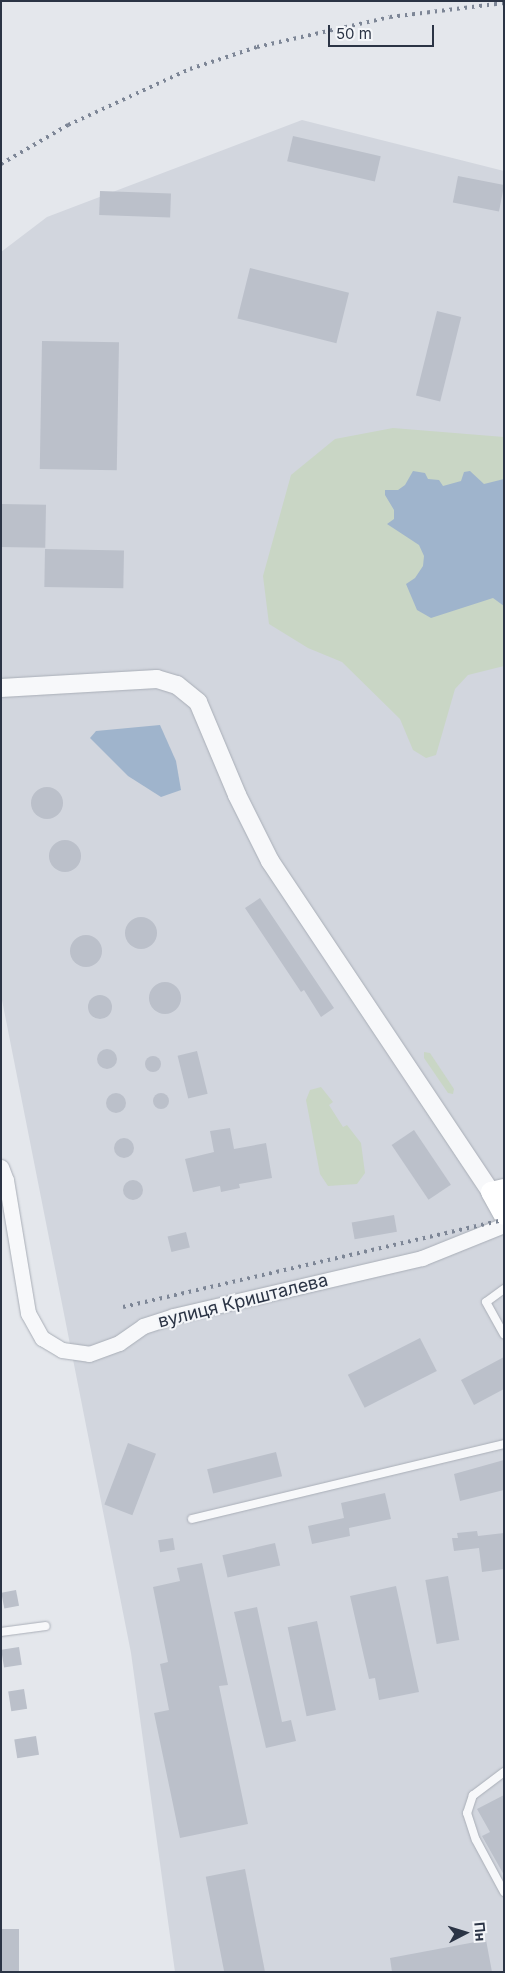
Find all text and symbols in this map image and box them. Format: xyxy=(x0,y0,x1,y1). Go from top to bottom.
scale bar xyxy=(330,15,436,47)
text: 50 m xyxy=(336,24,372,43)
street label: вулиця Кришталева xyxy=(156,1269,330,1333)
north arrow xyxy=(440,1908,490,1958)
text: Пн xyxy=(471,1921,490,1942)

